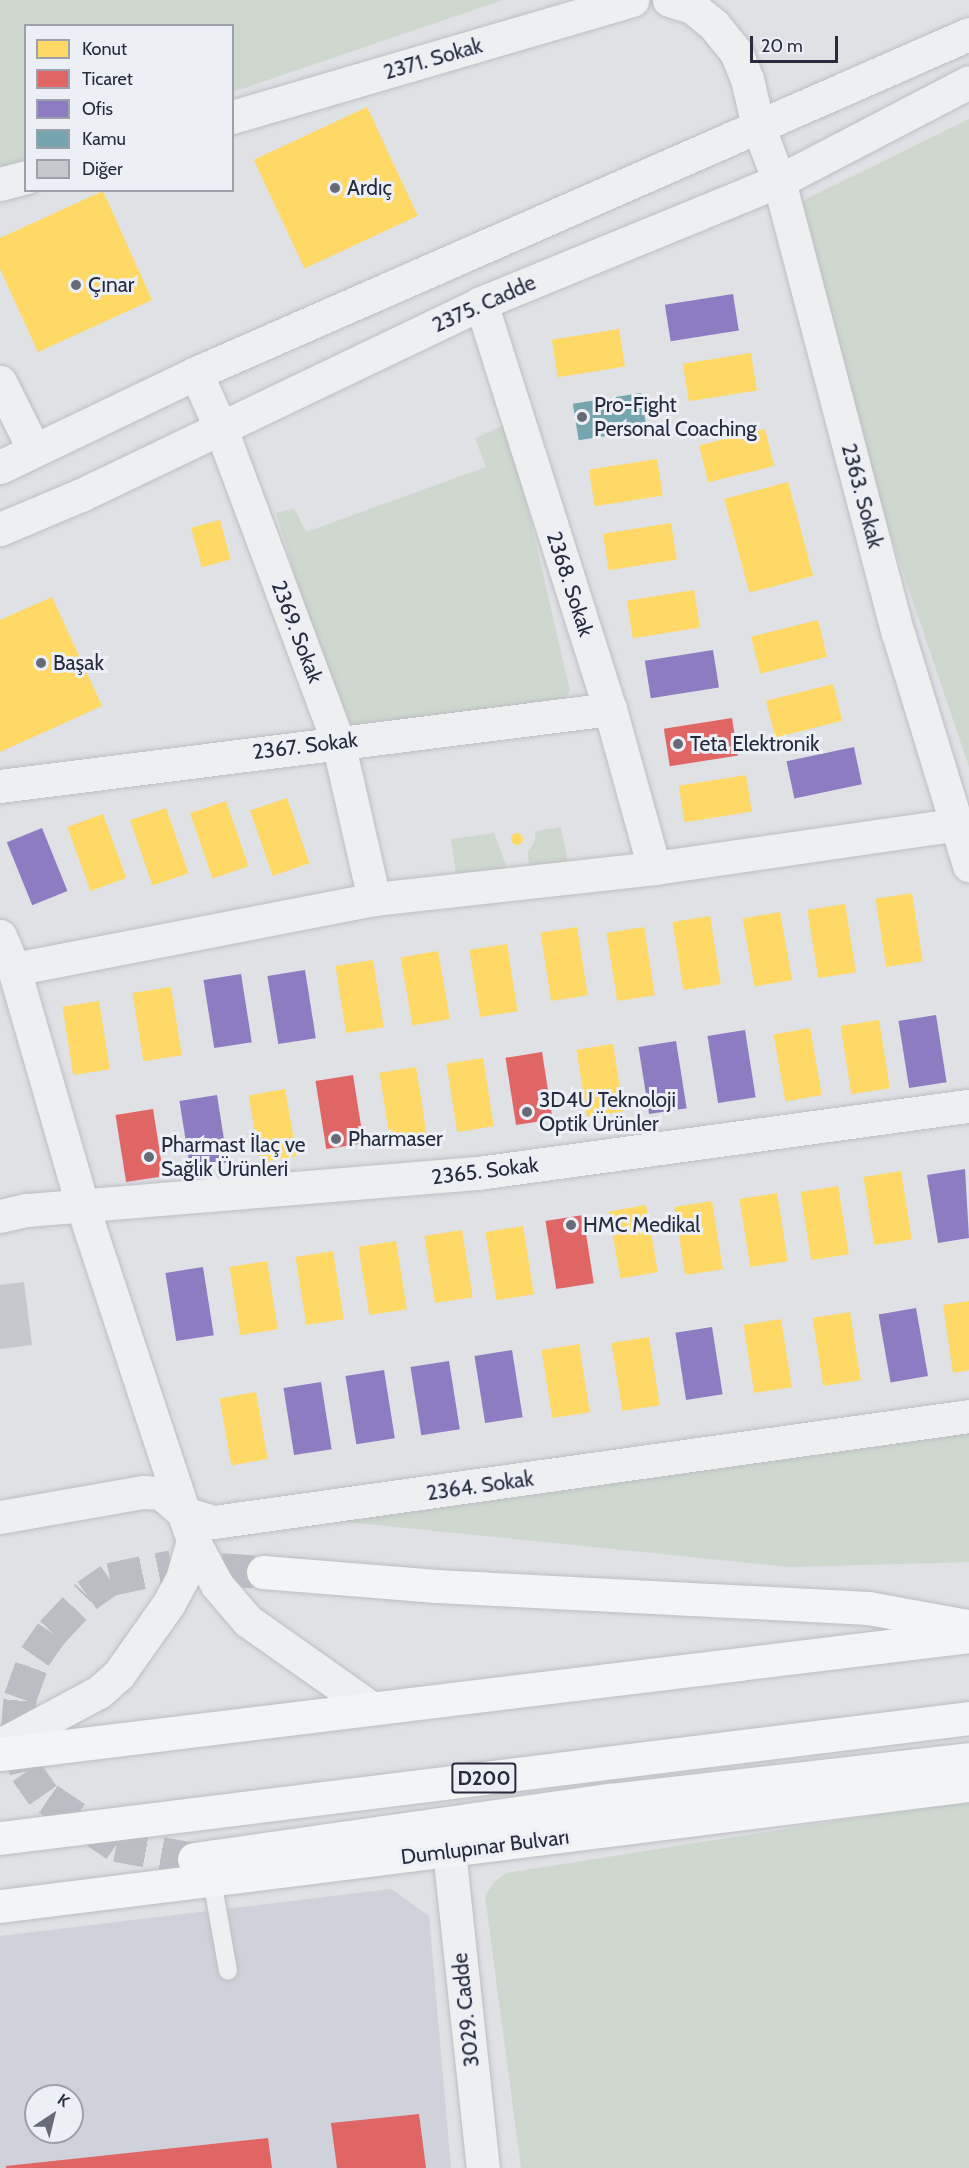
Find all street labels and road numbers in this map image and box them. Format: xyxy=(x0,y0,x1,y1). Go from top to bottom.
street label: 2371. Sokak xyxy=(381,33,485,85)
street label: 2375. Cadde xyxy=(428,270,540,338)
street label: 2363. Sokak xyxy=(836,441,888,551)
street label: 2368. Sokak xyxy=(541,528,599,640)
street label: 2369. Sokak xyxy=(266,577,328,687)
street label: 2367. Sokak xyxy=(251,727,359,765)
street label: 2365. Sokak xyxy=(430,1152,540,1190)
street label: 2364. Sokak xyxy=(425,1466,535,1506)
road number: D200 xyxy=(451,1761,517,1795)
street label: Dumlupınar Bulvarı xyxy=(399,1824,571,1870)
street label: 3029. Cadde xyxy=(447,1952,485,2068)

